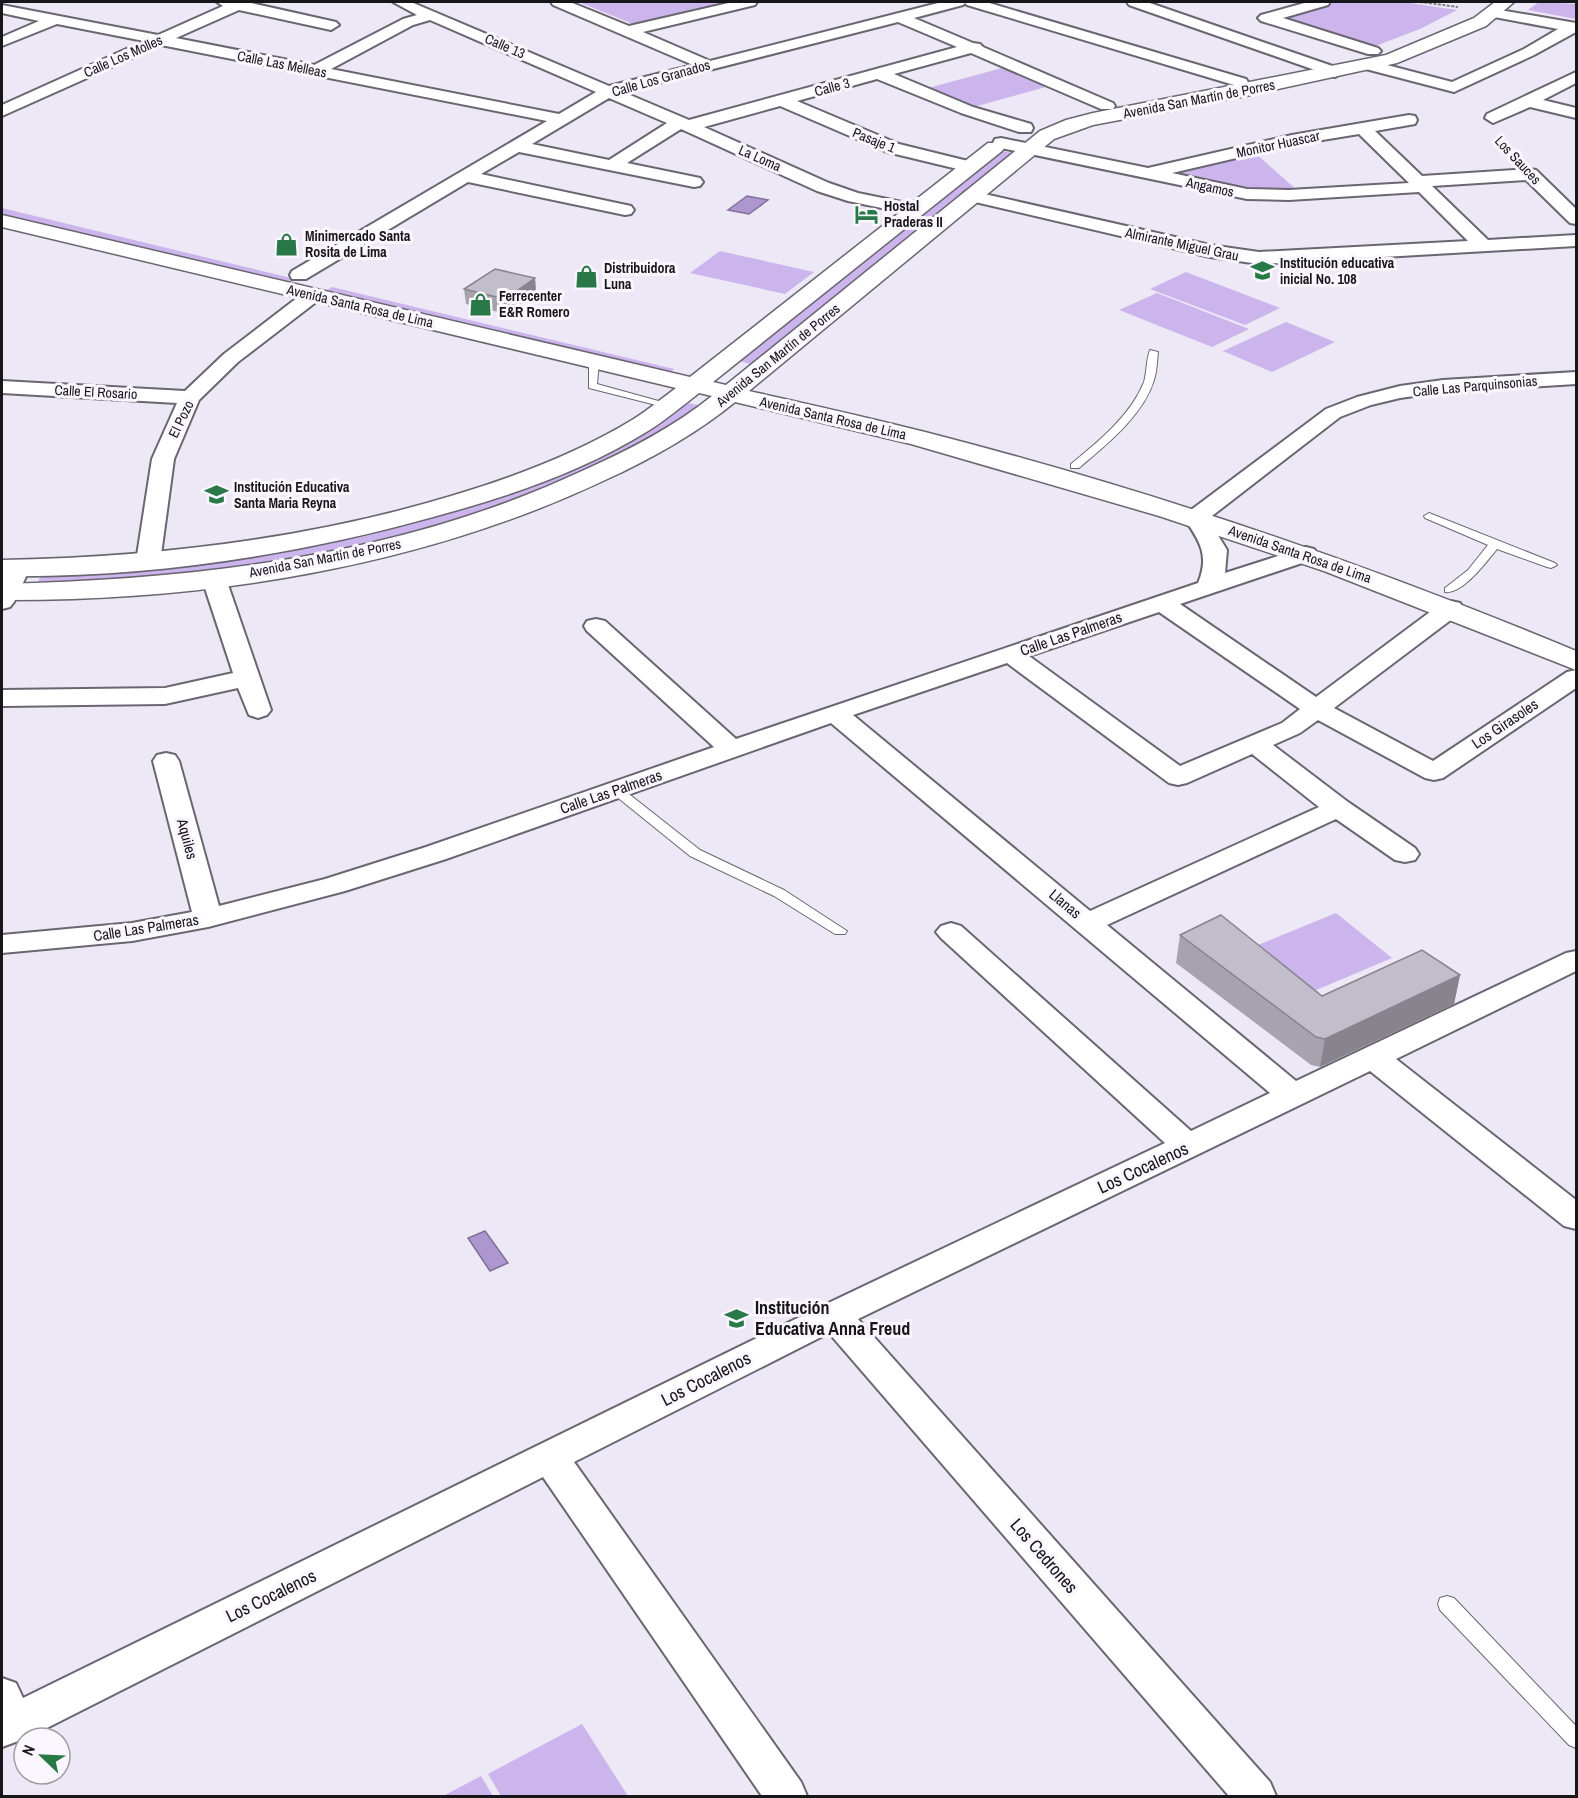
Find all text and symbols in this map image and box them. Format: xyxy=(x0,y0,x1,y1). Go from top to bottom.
street label: Calle 13 xyxy=(482,29,528,63)
street label: Calle Los Molles xyxy=(81,31,165,81)
street label: Calle Las Melleas xyxy=(236,47,328,82)
street label: Calle Los Granados xyxy=(610,55,712,101)
street label: Calle 3 xyxy=(812,74,852,100)
street label: Avenida San Martín de Porres xyxy=(1121,75,1277,123)
street label: Pasaje 1 xyxy=(850,123,899,157)
street label: Monitor Huascar xyxy=(1235,126,1322,162)
street label: Los Sauces xyxy=(1491,132,1545,188)
street label: La Loma xyxy=(736,141,785,176)
street label: Angamos xyxy=(1183,173,1236,201)
place label: Hostal Praderas II xyxy=(884,197,943,231)
hotel icon: Hostal Praderas II xyxy=(853,201,879,227)
street label: Almirante Miguel Grau xyxy=(1123,223,1240,265)
place label: Minimercado Santa Rosita de Lima xyxy=(305,227,411,261)
shop icon: Minimercado Santa Rosita de Lima xyxy=(274,231,300,257)
place label: Institución educativa inicial No. 108 xyxy=(1280,254,1395,288)
school or university icon: Institución educativa inicial No. 108 xyxy=(1249,258,1275,284)
place label: Distribuidora Luna xyxy=(604,259,676,293)
shop icon: Distribuidora Luna xyxy=(573,263,599,289)
street label: Avenida Santa Rosa de Lima xyxy=(284,280,436,332)
place label: Ferrecenter E&R Romero xyxy=(499,287,570,321)
shop icon: Ferrecenter E&R Romero xyxy=(468,291,494,317)
street label: Avenida San Martín de Porres xyxy=(712,299,844,411)
street label: Calle Las Parquinsonias xyxy=(1412,372,1538,400)
street label: Calle El Rosario xyxy=(54,381,138,403)
street label: Avenida Santa Rosa de Lima xyxy=(757,392,909,444)
street label: El Pozo xyxy=(164,397,198,441)
place label: Institución Educativa Santa Maria Reyna xyxy=(234,478,350,512)
school or university icon: Institución Educativa Santa Maria Reyna xyxy=(203,482,229,508)
street label: Avenida Santa Rosa de Lima xyxy=(1225,521,1374,587)
street label: Avenida San Martín de Porres xyxy=(247,534,403,582)
street label: Calle Las Palmeras xyxy=(1017,606,1125,661)
street label: Los Girasoles xyxy=(1467,694,1542,754)
street label: Calle Las Palmeras xyxy=(557,764,665,819)
street label: Aquiles xyxy=(172,815,203,861)
street label: Llanas xyxy=(1045,884,1086,923)
street label: Calle Las Palmeras xyxy=(92,909,200,946)
street label: Los Cocalenos xyxy=(1093,1136,1192,1200)
place label: Institución Educativa Anna Freud xyxy=(755,1295,910,1341)
school or university icon: Institución Educativa Anna Freud xyxy=(724,1305,750,1331)
street label: Los Cocalenos xyxy=(657,1345,755,1412)
street label: Los Cedrones xyxy=(1005,1513,1084,1599)
street label: Los Cocalenos xyxy=(221,1563,320,1628)
north arrow xyxy=(12,1726,72,1786)
text: N xyxy=(16,1741,40,1759)

